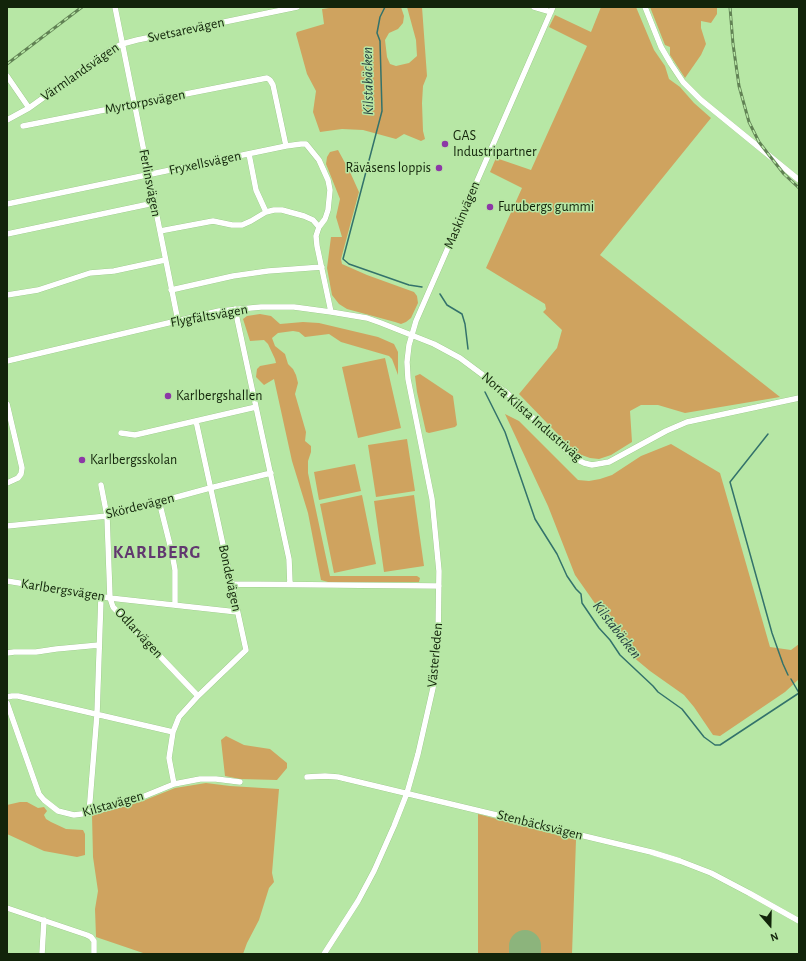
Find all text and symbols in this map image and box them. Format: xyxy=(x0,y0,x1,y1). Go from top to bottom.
street label: Svetsarevägen xyxy=(146,14,226,46)
street label: Värmlandsvägen xyxy=(38,39,122,105)
water label: Kilstabäcken xyxy=(358,47,378,115)
street label: Myrtorpsvägen xyxy=(103,86,187,118)
place label: GAS Industripartner xyxy=(453,128,536,160)
marker: GAS Industripartner xyxy=(440,139,450,149)
street label: Fryxellsvägen xyxy=(167,147,243,179)
street label: Ferlinsvägen xyxy=(135,148,165,218)
place label: Rävåsens loppis xyxy=(346,160,431,176)
marker: Rävåsens loppis xyxy=(434,163,444,173)
street label: Maskinvägen xyxy=(440,179,484,251)
place label: Furubergs gummi xyxy=(498,199,594,215)
marker: Furubergs gummi xyxy=(485,202,495,212)
street label: Flygfältsvägen xyxy=(169,301,249,331)
street label: Norra Kilsta Industriväg xyxy=(478,369,586,465)
place label: Karlbergshallen xyxy=(176,388,262,404)
marker: Karlbergshallen xyxy=(163,391,173,401)
place label: Karlbergsskolan xyxy=(90,452,177,468)
marker: Karlbergsskolan xyxy=(77,455,87,465)
street label: Skördevägen xyxy=(104,489,176,523)
district label: KARLBERG xyxy=(113,542,201,564)
street label: Bondevägen xyxy=(215,543,245,613)
street label: Karlbergsvägen xyxy=(20,575,106,605)
water label: Kilstabäcken xyxy=(589,597,645,663)
street label: Odlarvägen xyxy=(111,604,167,662)
street label: Västerleden xyxy=(424,622,446,688)
street label: Kilstavägen xyxy=(80,787,146,821)
street label: Stenbäcksvägen xyxy=(495,806,585,844)
north arrow xyxy=(750,905,790,945)
text: N xyxy=(769,930,780,943)

